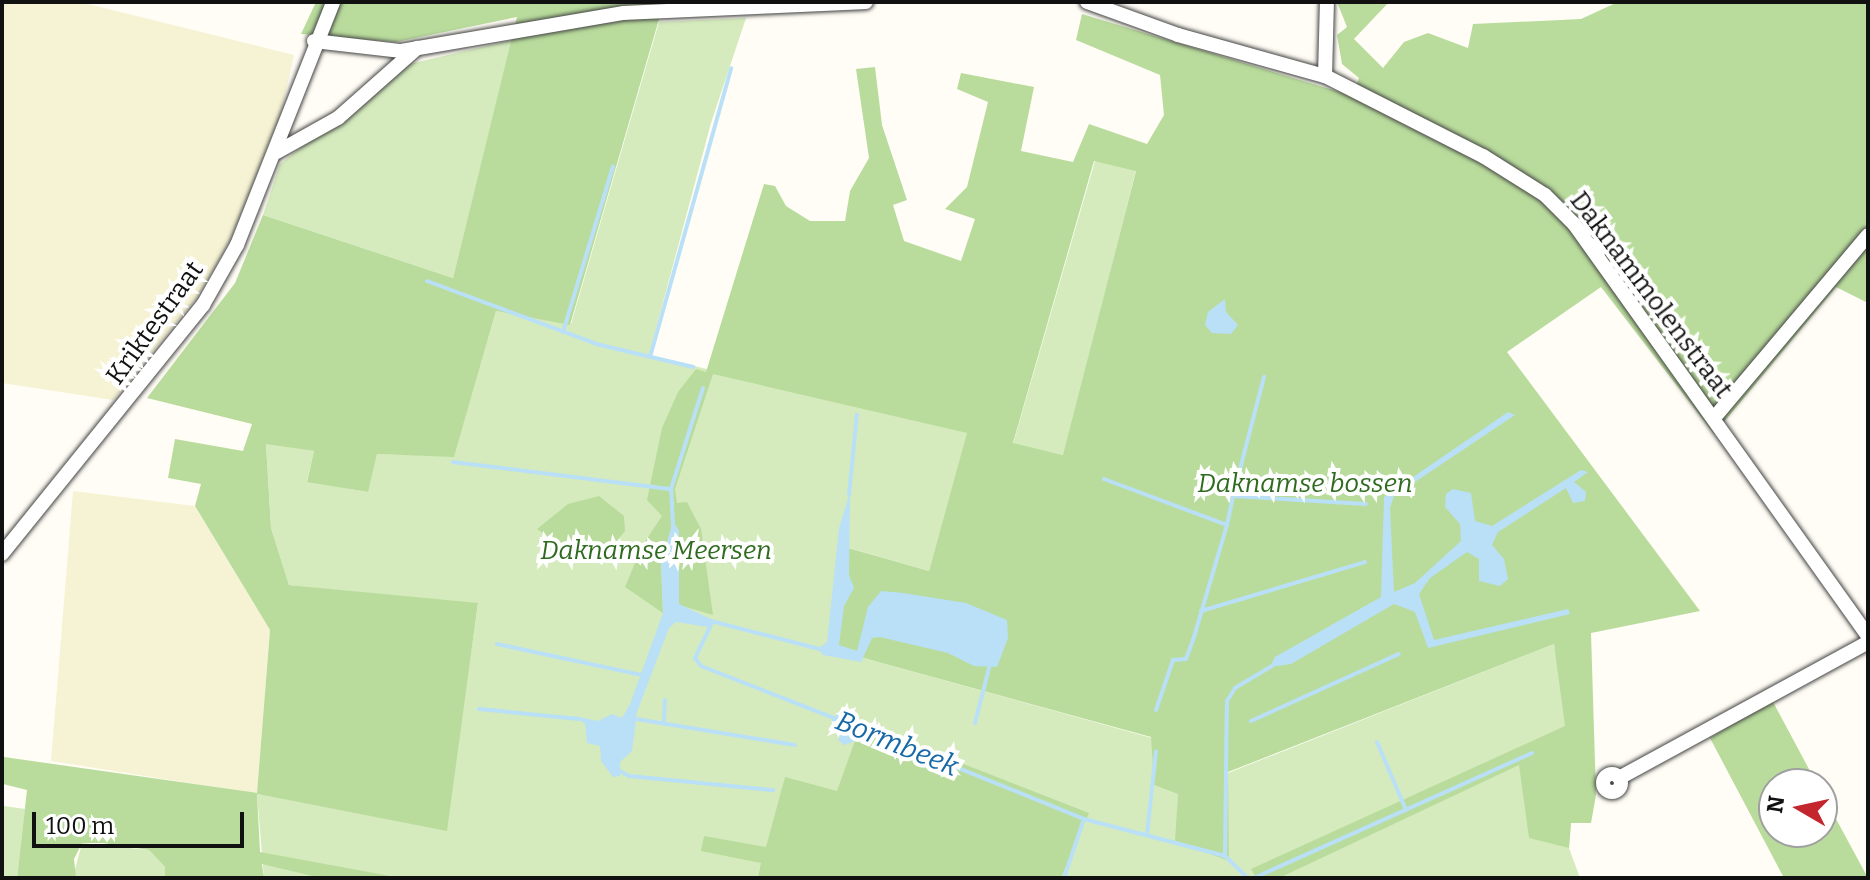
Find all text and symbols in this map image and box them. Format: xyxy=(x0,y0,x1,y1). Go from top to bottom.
street label: Daknammolenstraat xyxy=(1563,186,1739,404)
street label: Kriktestraat xyxy=(100,255,210,391)
park label: Daknamse bossen xyxy=(1198,468,1412,500)
park label: Daknamse Meersen xyxy=(540,535,772,567)
water label: Bormbeek xyxy=(831,704,963,784)
north arrow xyxy=(1758,768,1838,848)
text: N xyxy=(1761,794,1790,815)
scale bar xyxy=(36,796,248,846)
text: 100 m xyxy=(46,812,114,840)

